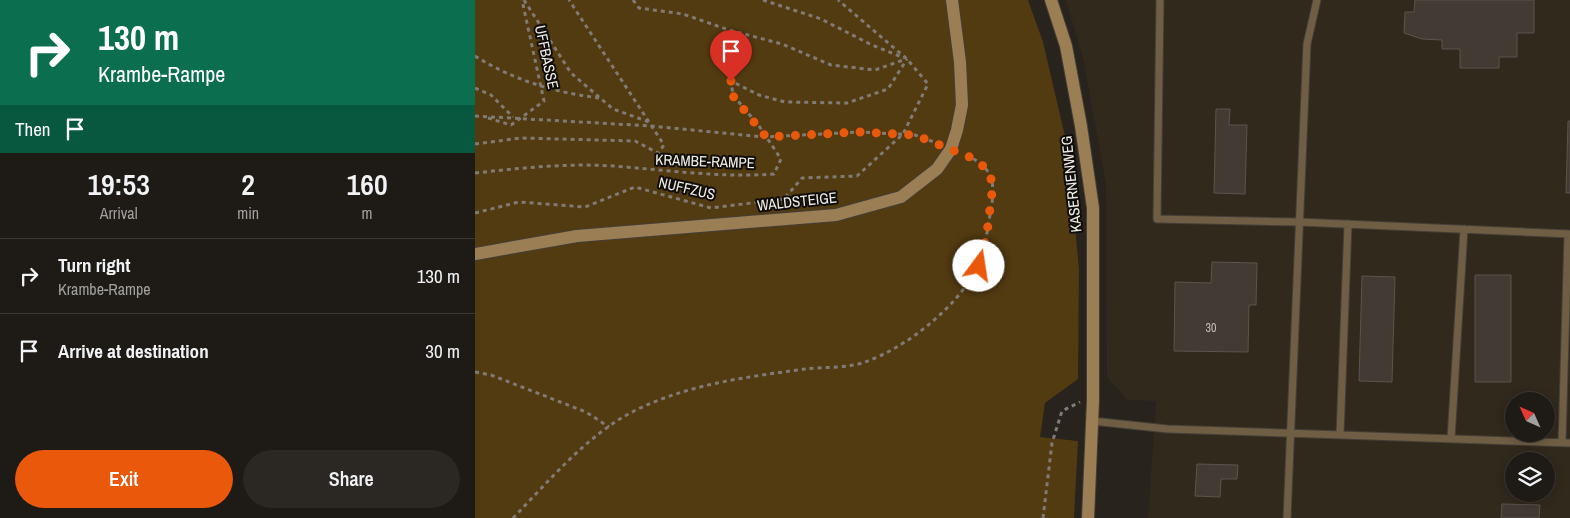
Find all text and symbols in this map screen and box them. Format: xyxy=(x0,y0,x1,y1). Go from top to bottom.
text: 130 m xyxy=(98,14,179,61)
icon: right xyxy=(15,20,80,85)
street label: UFFBASSE xyxy=(530,23,564,91)
pin xyxy=(710,30,752,81)
icon: arrive xyxy=(717,37,745,65)
text: Krambe-Rampe xyxy=(98,59,225,89)
icon: arrive xyxy=(61,115,89,143)
text: Then xyxy=(15,116,51,142)
street label: KASERNENWEG xyxy=(1055,135,1087,233)
street label: KRAMBE-RAMPE xyxy=(655,149,755,173)
text: 19:53 xyxy=(87,164,150,204)
text: 2 xyxy=(241,164,255,204)
text: 160 xyxy=(347,164,388,204)
street label: NUFFZUS xyxy=(657,171,717,205)
street label: WALDSTEIGE xyxy=(756,186,838,216)
text: Arrival xyxy=(100,202,138,224)
text: min xyxy=(237,202,259,224)
text: m xyxy=(362,202,373,224)
position arrow xyxy=(952,239,1004,291)
text: Turn right xyxy=(58,252,130,278)
icon: right xyxy=(15,262,43,290)
text: 130 m xyxy=(417,263,460,289)
text: Krambe-Rampe xyxy=(58,278,151,300)
house number: 30 xyxy=(1206,320,1216,336)
icon: arrive xyxy=(15,337,43,365)
text: Arrive at destination xyxy=(58,338,209,364)
text: 30 m xyxy=(425,338,460,364)
north arrow xyxy=(1505,392,1555,442)
map controls xyxy=(1505,392,1555,502)
button: Exit xyxy=(15,450,233,508)
button: Share xyxy=(243,450,460,508)
button: layers xyxy=(1505,452,1555,502)

